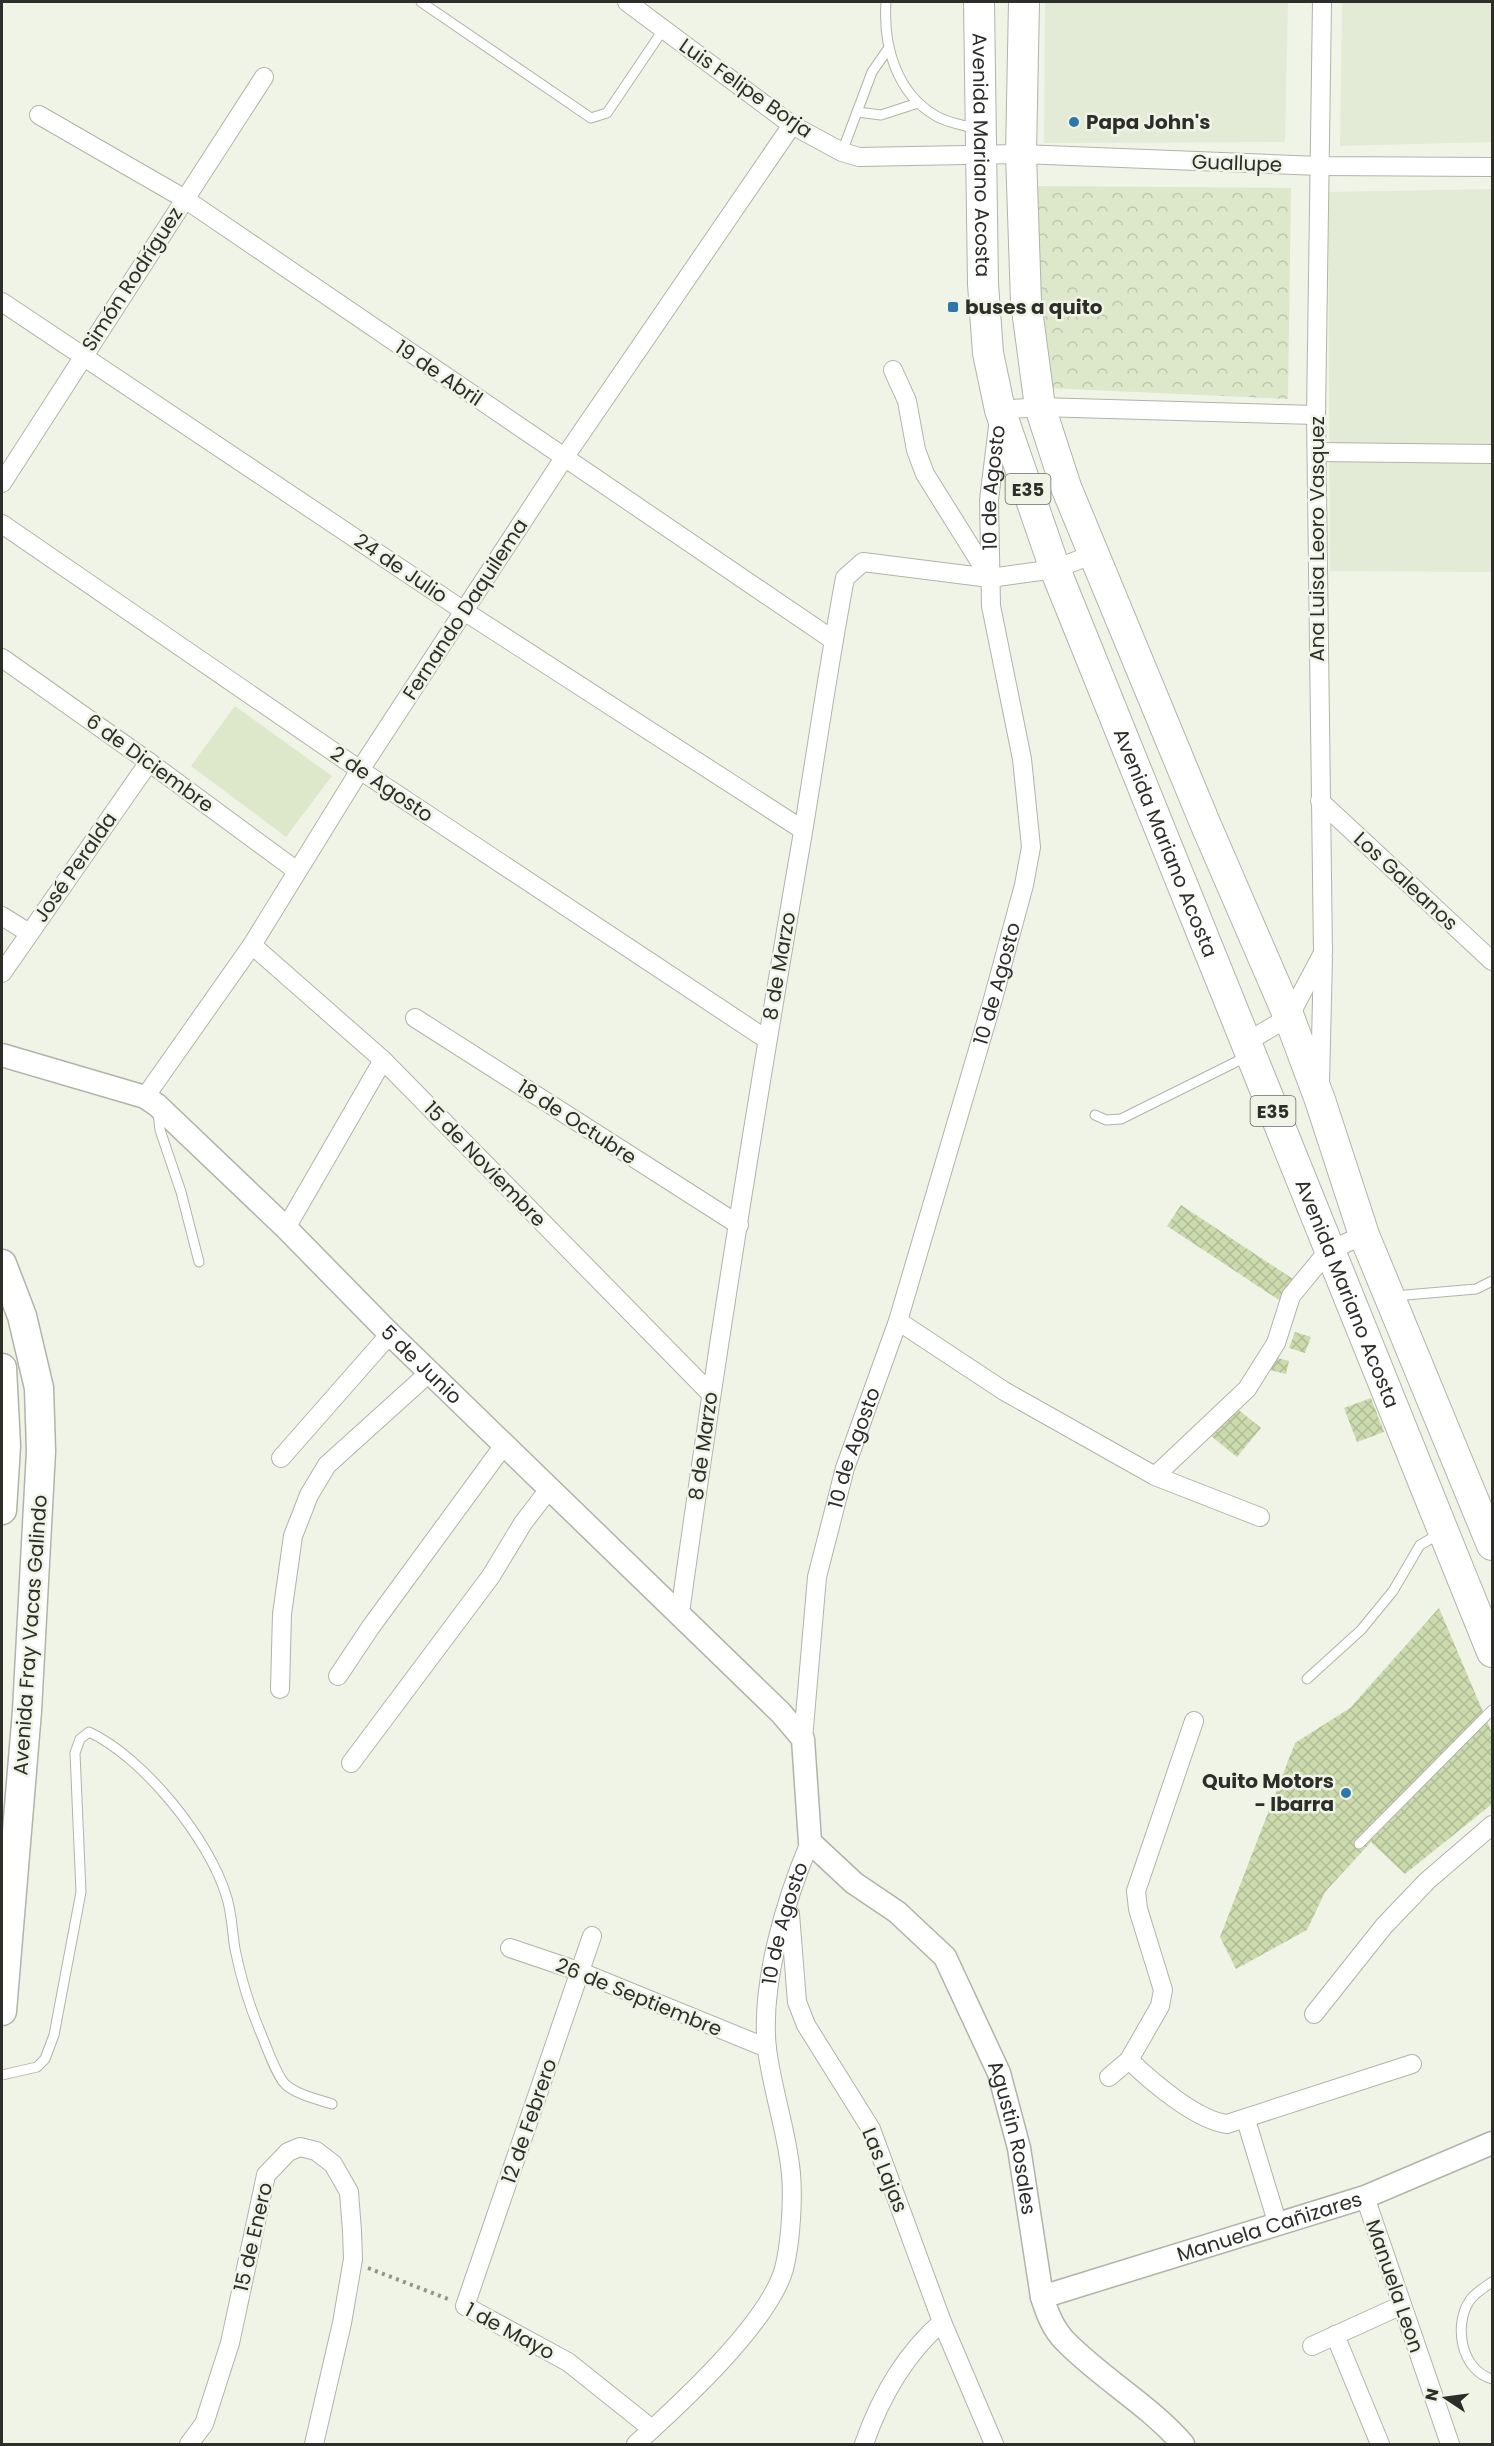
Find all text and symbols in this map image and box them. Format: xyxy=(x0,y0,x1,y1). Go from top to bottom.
street label: Luis Felipe Borja xyxy=(674,32,818,144)
street label: Avenida Mariano Acosta xyxy=(965,32,997,277)
place label: Papa John's xyxy=(1086,108,1210,136)
marker: Papa John's xyxy=(1067,115,1081,129)
street label: Guallupe xyxy=(1191,147,1283,179)
street label: Simón Rodríguez xyxy=(75,201,189,357)
place label: buses a quito xyxy=(965,293,1103,321)
marker: buses a quito xyxy=(946,300,960,314)
street label: 19 de Abril xyxy=(390,333,488,413)
street label: Ana Luisa Leoro Vasquez xyxy=(1303,416,1331,662)
street label: 10 de Agosto xyxy=(975,423,1012,551)
road number: E35 xyxy=(1006,474,1050,504)
street label: Fernando Daquilema xyxy=(396,513,534,705)
street label: 24 de Julio xyxy=(349,527,453,609)
street label: 6 de Diciembre xyxy=(80,707,220,819)
street label: Avenida Mariano Acosta xyxy=(1107,724,1224,962)
street label: 2 de Agosto xyxy=(325,739,439,829)
street label: José Peralda xyxy=(27,806,123,928)
street label: Los Galeanos xyxy=(1348,825,1464,937)
street label: 8 de Marzo xyxy=(756,910,802,1022)
street label: 10 de Agosto xyxy=(966,919,1027,1048)
street label: 18 de Octubre xyxy=(512,1073,642,1171)
street label: 15 de Noviembre xyxy=(418,1095,552,1233)
road number: E35 xyxy=(1250,1096,1296,1126)
street label: Avenida Mariano Acosta xyxy=(1289,1175,1406,1412)
street label: 5 de Junio xyxy=(375,1319,468,1410)
street label: 10 de Agosto xyxy=(821,1383,887,1511)
street label: 8 de Marzo xyxy=(682,1390,724,1502)
street label: Avenida Fray Vacas Galindo xyxy=(6,1494,54,1776)
place label: Quito Motors - Ibarra xyxy=(1202,1767,1334,1818)
marker: Quito Motors - Ibarra xyxy=(1339,1786,1353,1800)
street label: 10 de Agosto xyxy=(755,1858,815,1986)
street label: 26 de Septiembre xyxy=(552,1951,726,2043)
street label: 12 de Febrero xyxy=(494,2055,564,2187)
street label: Agustin Rosales xyxy=(981,2056,1043,2217)
street label: Las Lajas xyxy=(855,2123,915,2217)
street label: 15 de Enero xyxy=(227,2180,279,2294)
street label: Manuela Cañizares xyxy=(1173,2185,1365,2268)
street label: Manuela Leon xyxy=(1359,2216,1431,2356)
street label: 1 de Mayo xyxy=(460,2296,560,2366)
north arrow xyxy=(1416,2368,1476,2428)
text: N xyxy=(1419,2386,1444,2403)

